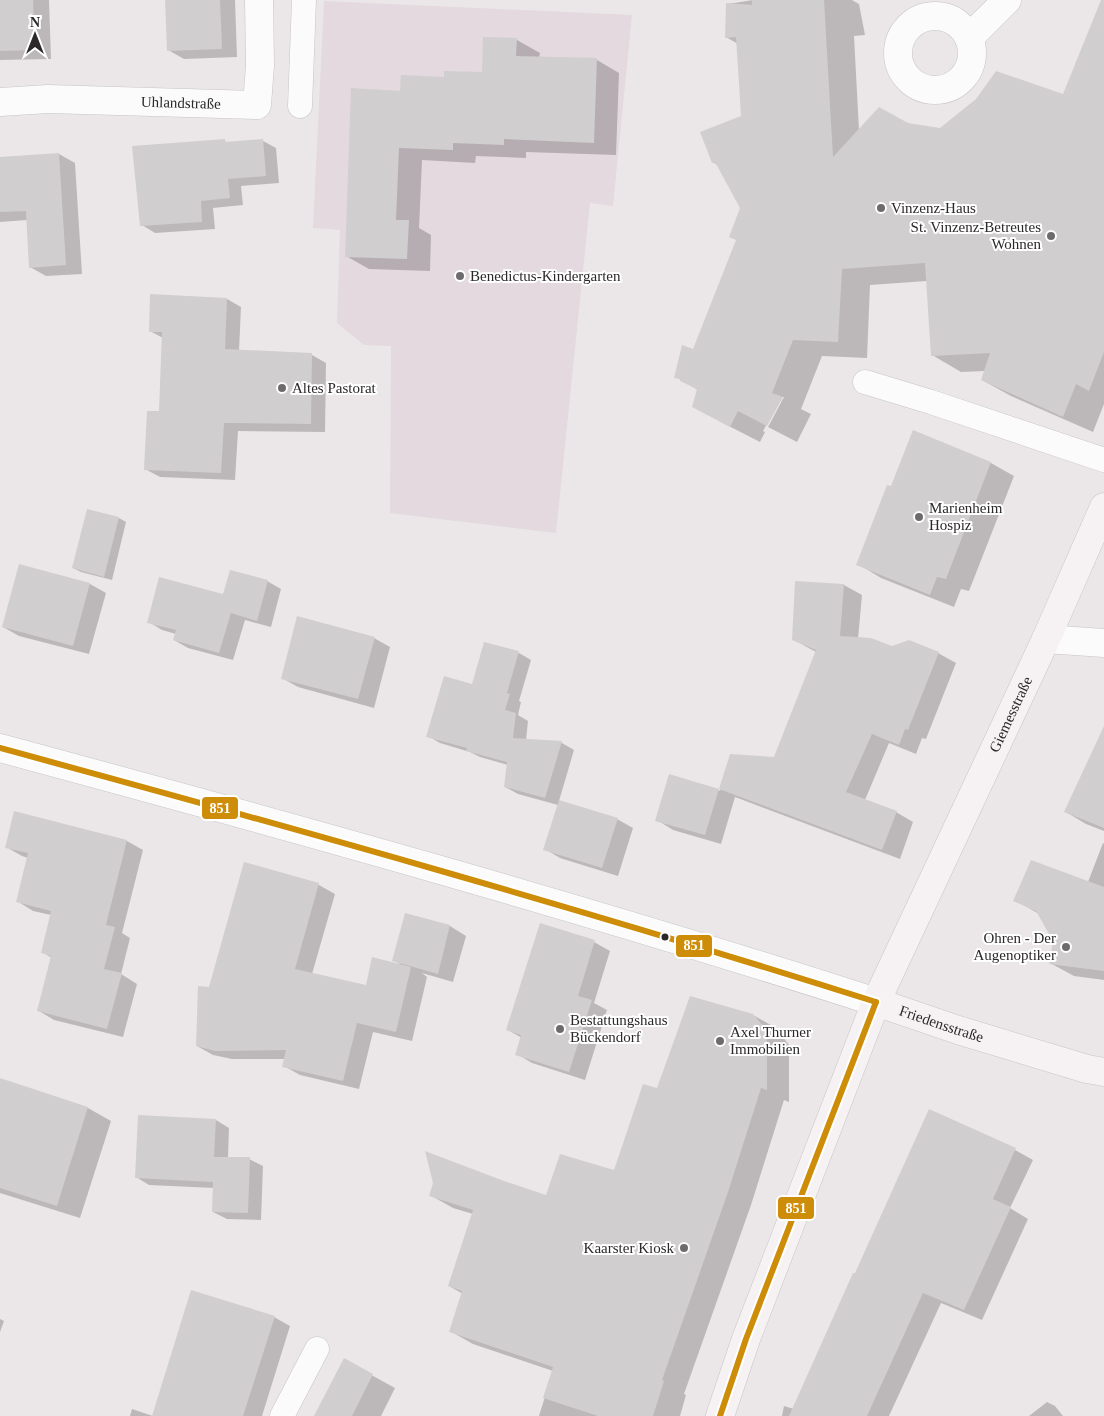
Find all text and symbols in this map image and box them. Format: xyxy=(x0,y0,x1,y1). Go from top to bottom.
north arrow xyxy=(10,10,60,60)
text: N xyxy=(30,15,40,30)
street label: Uhlandstraße xyxy=(141,94,221,112)
place label: Vinzenz-Haus xyxy=(891,200,976,216)
marker: Vinzenz-Haus xyxy=(875,202,887,214)
place label: St. Vinzenz-Betreutes Wohnen xyxy=(911,219,1041,252)
marker: St. Vinzenz-Betreutes Wohnen xyxy=(1045,230,1057,242)
place label: Benedictus-Kindergarten xyxy=(470,268,621,284)
marker: Benedictus-Kindergarten xyxy=(454,270,466,282)
place label: Altes Pastorat xyxy=(292,380,377,396)
marker: Altes Pastorat xyxy=(276,382,288,394)
place label: Marienheim Hospiz xyxy=(929,500,1003,533)
marker: Marienheim Hospiz xyxy=(913,511,925,523)
street label: Giemesstraße xyxy=(986,674,1035,755)
line badge: 851 xyxy=(201,796,239,820)
text: 851 xyxy=(210,801,231,816)
place label: Ohren - Der Augenoptiker xyxy=(974,930,1056,963)
unlabelled marker xyxy=(660,932,670,942)
line badge: 851 xyxy=(675,934,713,958)
text: 851 xyxy=(684,938,705,953)
marker: Ohren - Der Augenoptiker xyxy=(1060,941,1072,953)
street label: Friedensstraße xyxy=(897,1003,986,1045)
place label: Bestattungshaus Bückendorf xyxy=(570,1012,668,1045)
marker: Bestattungshaus Bückendorf xyxy=(554,1023,566,1035)
place label: Axel Thurner Immobilien xyxy=(730,1024,811,1057)
marker: Axel Thurner Immobilien xyxy=(714,1035,726,1047)
line badge: 851 xyxy=(777,1196,815,1220)
text: 851 xyxy=(786,1201,807,1216)
place label: Kaarster Kiosk xyxy=(584,1240,674,1256)
marker: Kaarster Kiosk xyxy=(678,1242,690,1254)

